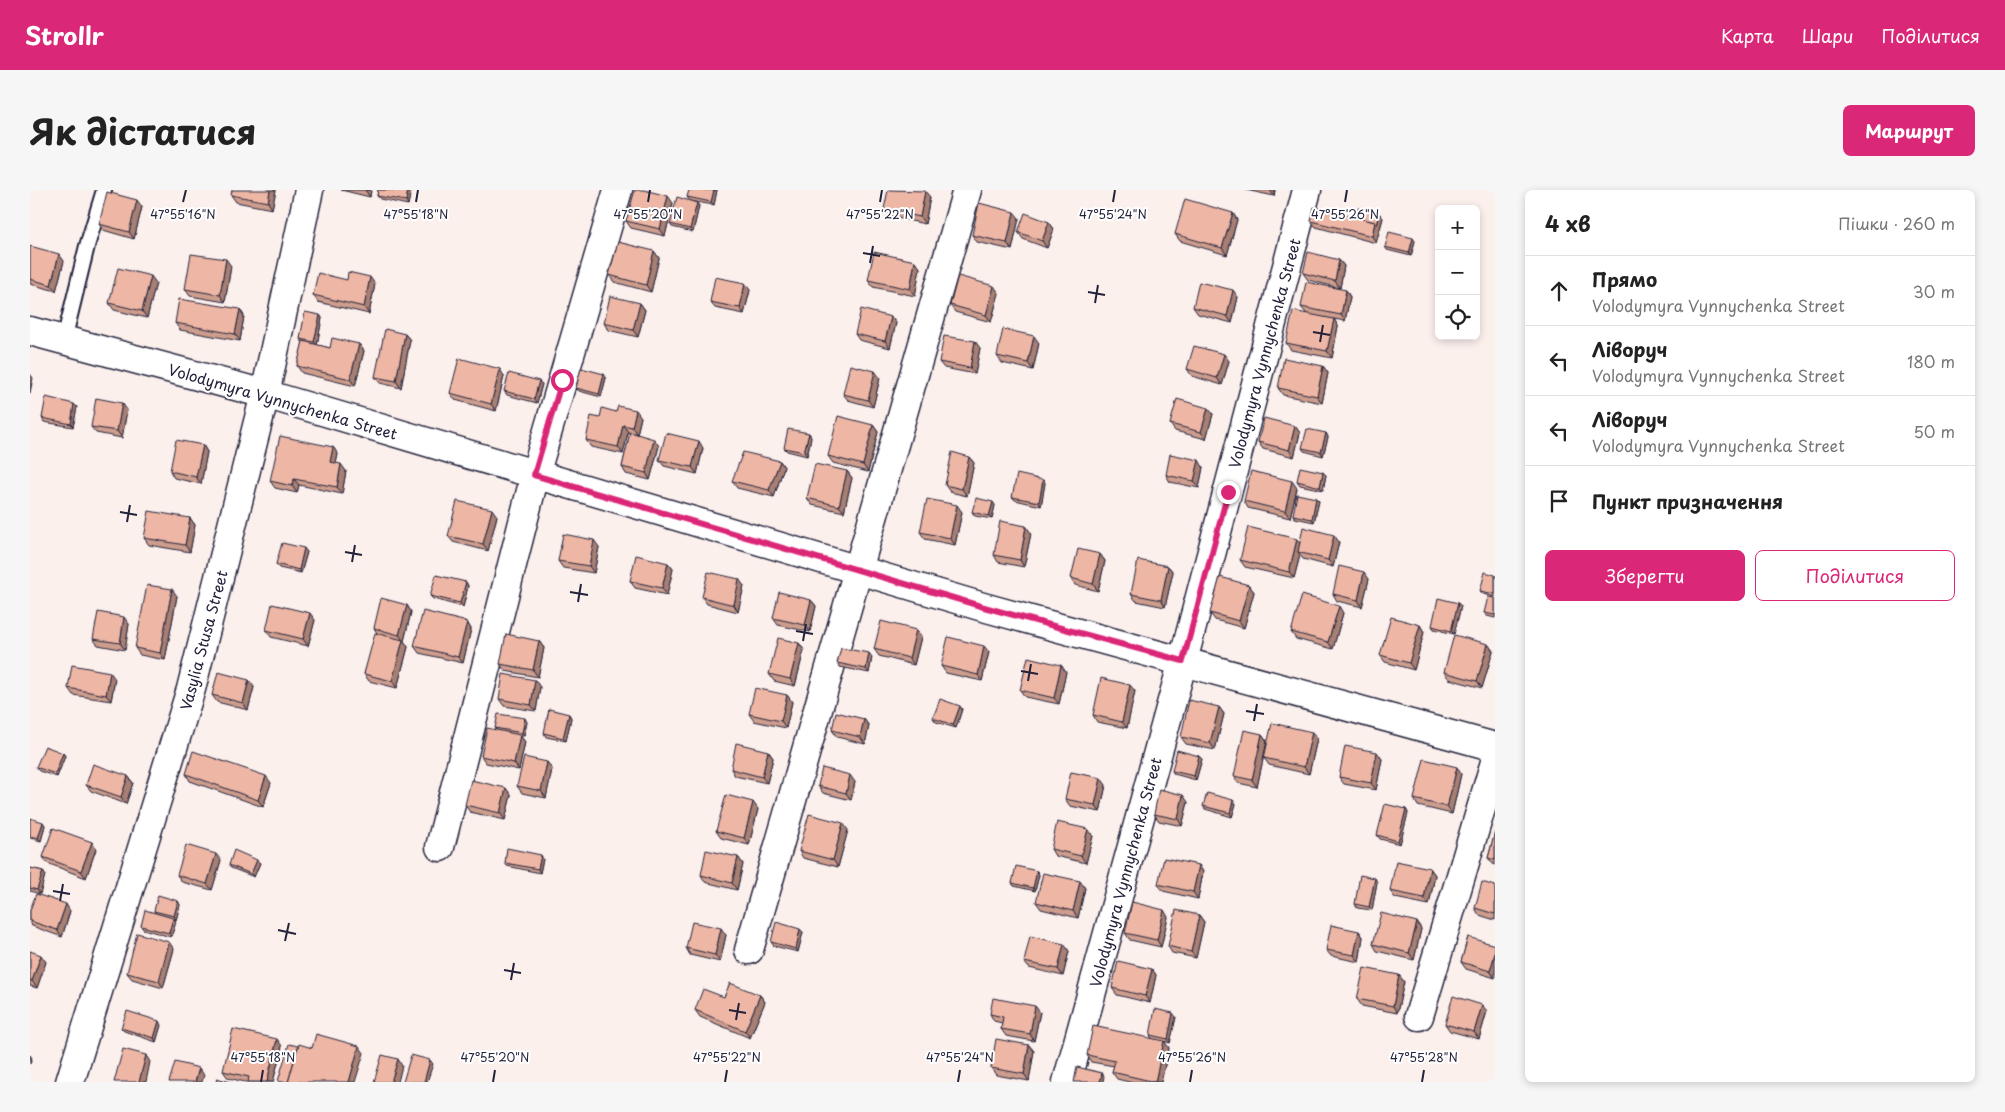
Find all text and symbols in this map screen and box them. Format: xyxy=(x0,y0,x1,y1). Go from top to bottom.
text: Strollr xyxy=(25,17,104,53)
text: Карта xyxy=(1721,22,1774,49)
text: Шари xyxy=(1802,22,1854,49)
text: Поділитися xyxy=(1882,22,1980,49)
text: Як дістатися xyxy=(30,104,256,157)
button: Маршрут xyxy=(1843,105,1975,156)
text: 47°55'16"N xyxy=(150,205,216,223)
text: 47°55'18"N xyxy=(384,205,448,223)
text: 47°55'20"N xyxy=(614,205,682,223)
text: 47°55'22"N xyxy=(846,205,914,223)
text: 47°55'24"N xyxy=(1079,205,1147,223)
text: 47°55'26"N xyxy=(1311,205,1379,223)
map controls xyxy=(1435,205,1480,340)
button: + xyxy=(1435,205,1480,250)
text: 4 хв xyxy=(1545,207,1591,239)
text: Пішки · 260 m xyxy=(1838,211,1955,235)
street label: Volodymyra Vynnychenka Street xyxy=(1222,236,1306,470)
button: − xyxy=(1435,250,1480,295)
text: Прямо xyxy=(1592,265,1657,293)
icon: ahead xyxy=(1545,277,1573,305)
text: 30 m xyxy=(1913,279,1955,303)
text: Volodymyra Vynnychenka Street xyxy=(1592,293,1845,317)
button: locate xyxy=(1435,295,1480,340)
text: Ліворуч xyxy=(1592,335,1668,363)
icon: left xyxy=(1545,347,1573,375)
text: 180 m xyxy=(1907,349,1955,373)
street label: Volodymyra Vynnychenka Street xyxy=(166,357,400,445)
text: Volodymyra Vynnychenka Street xyxy=(1592,363,1845,387)
route start xyxy=(551,369,574,392)
text: Ліворуч xyxy=(1592,405,1668,433)
icon: left xyxy=(1545,417,1573,445)
text: 50 m xyxy=(1914,419,1955,443)
text: Volodymyra Vynnychenka Street xyxy=(1592,433,1845,457)
route end xyxy=(1217,481,1240,504)
icon: arrive xyxy=(1545,487,1573,515)
text: Пункт призначення xyxy=(1592,487,1783,515)
button: Зберегти xyxy=(1545,550,1745,601)
button: Поділитися xyxy=(1755,550,1955,601)
street label: Vasylia Stusa Street xyxy=(173,567,233,713)
street label: Volodymyra Vynnychenka Street xyxy=(1083,755,1167,989)
text: 47°55'18"N xyxy=(231,1048,295,1066)
text: 47°55'20"N xyxy=(461,1048,529,1066)
text: 47°55'22"N xyxy=(693,1048,761,1066)
text: 47°55'24"N xyxy=(926,1048,994,1066)
text: 47°55'26"N xyxy=(1158,1048,1226,1066)
text: 47°55'28"N xyxy=(1390,1048,1458,1066)

